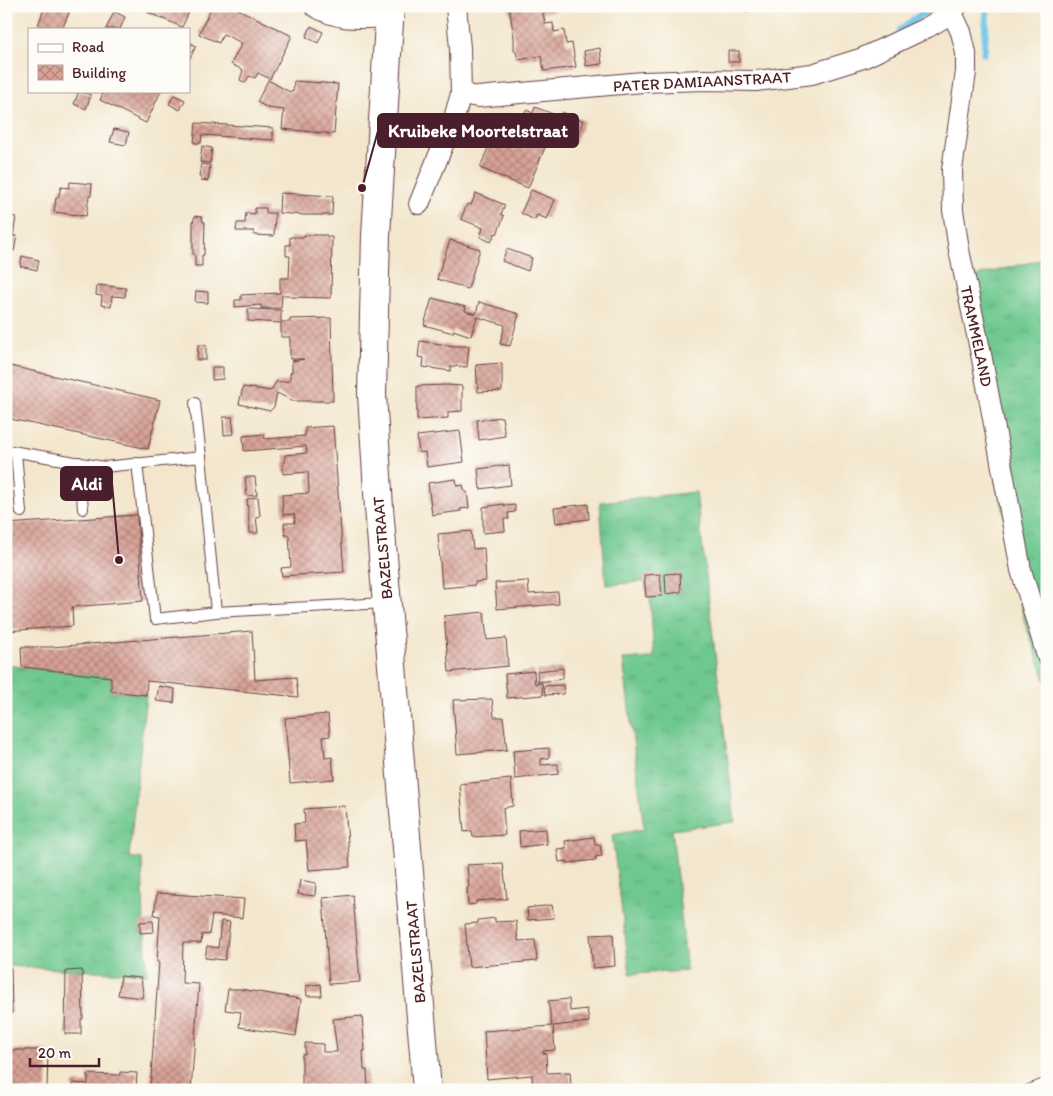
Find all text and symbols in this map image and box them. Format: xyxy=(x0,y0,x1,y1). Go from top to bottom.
legend xyxy=(28,28,190,92)
text: Road xyxy=(72,38,105,56)
text: Building xyxy=(72,64,126,82)
street label: PATER DAMIAANSTRAAT xyxy=(612,67,792,96)
callout: Kruibeke Moortelstraat xyxy=(378,114,578,147)
text: Kruibeke Moortelstraat xyxy=(388,120,568,142)
street label: TRAMMELAND xyxy=(957,284,997,389)
callout: Aldi xyxy=(61,467,112,500)
text: Aldi xyxy=(71,473,102,495)
street label: BAZELSTRAAT xyxy=(369,496,396,600)
street label: BAZELSTRAAT xyxy=(402,900,429,1004)
scale bar xyxy=(30,1036,99,1068)
text: 20 m xyxy=(38,1044,72,1062)

